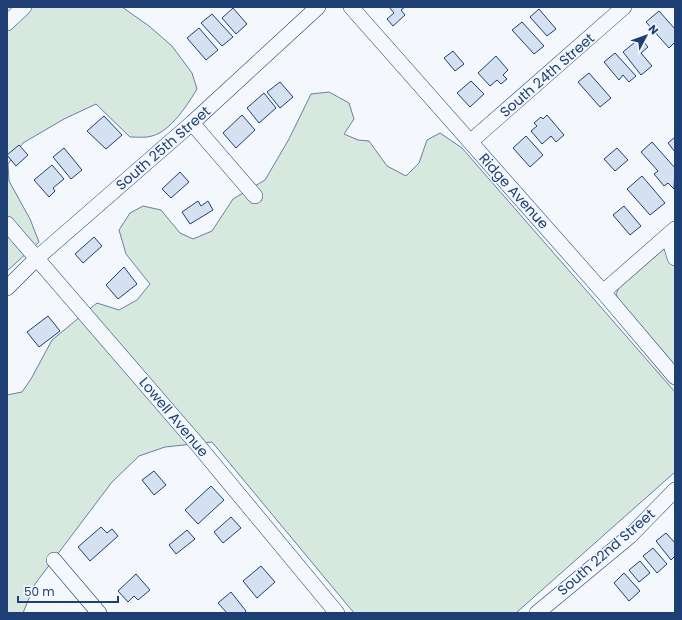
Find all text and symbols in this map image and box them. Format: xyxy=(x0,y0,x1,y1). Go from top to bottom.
north arrow xyxy=(626,16,666,56)
text: N xyxy=(645,21,662,38)
street label: South 24th Street xyxy=(495,28,599,122)
street label: South 25th Street xyxy=(111,101,215,195)
street label: Ridge Avenue xyxy=(474,149,554,234)
street label: Lowell Avenue xyxy=(135,373,213,461)
street label: South 22nd Street xyxy=(553,504,659,600)
scale bar xyxy=(18,578,118,604)
text: 50 m xyxy=(24,583,55,600)

